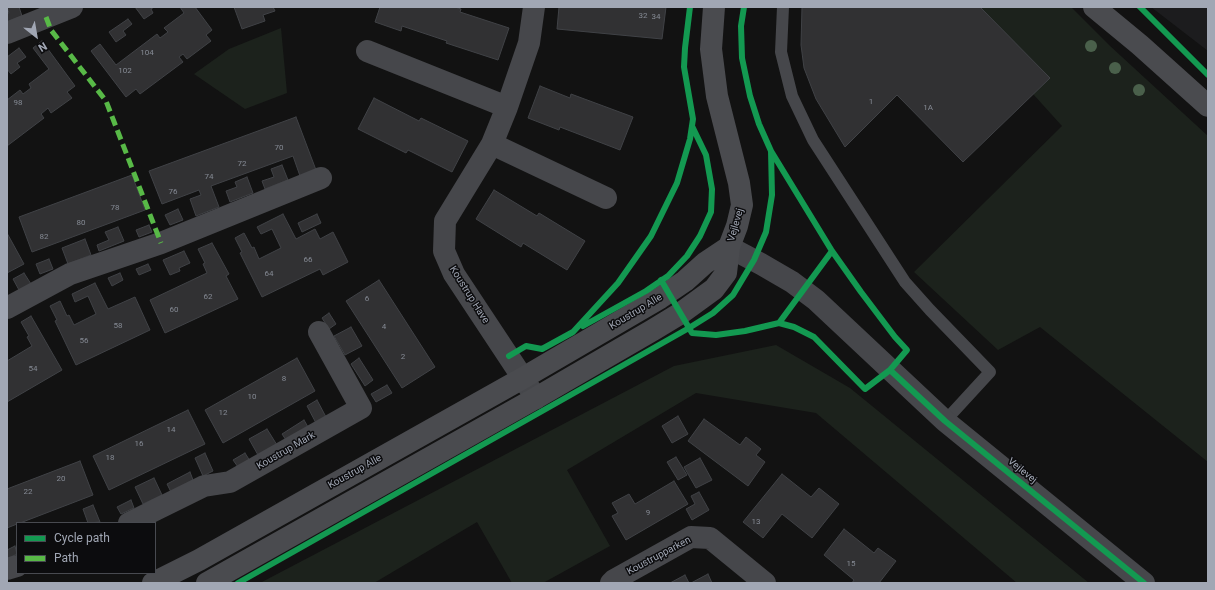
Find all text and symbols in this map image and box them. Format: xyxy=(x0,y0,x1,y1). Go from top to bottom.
house number: 32 xyxy=(639,11,647,21)
house number: 34 xyxy=(652,12,660,22)
north arrow xyxy=(16,16,56,56)
text: N xyxy=(36,39,49,54)
house number: 104 xyxy=(140,48,154,58)
house number: 102 xyxy=(118,66,132,76)
house number: 1 xyxy=(869,97,873,107)
house number: 98 xyxy=(14,98,22,108)
house number: 1A xyxy=(923,103,933,113)
house number: 70 xyxy=(275,143,283,153)
house number: 72 xyxy=(238,159,246,169)
house number: 74 xyxy=(205,172,213,182)
house number: 76 xyxy=(169,187,177,197)
house number: 78 xyxy=(111,203,119,213)
street label: Vejlevej xyxy=(726,207,746,243)
house number: 80 xyxy=(77,218,85,228)
house number: 82 xyxy=(40,232,48,242)
house number: 66 xyxy=(304,255,312,265)
street label: Koustrup Have xyxy=(447,264,491,326)
house number: 64 xyxy=(265,269,273,279)
house number: 62 xyxy=(204,292,212,302)
street label: Koustrup Alle xyxy=(607,292,665,332)
house number: 6 xyxy=(365,294,369,304)
house number: 60 xyxy=(170,305,178,315)
house number: 58 xyxy=(114,321,122,331)
house number: 4 xyxy=(382,322,386,332)
house number: 56 xyxy=(80,336,88,346)
house number: 2 xyxy=(401,352,405,362)
house number: 54 xyxy=(29,364,37,374)
house number: 8 xyxy=(282,374,286,384)
house number: 10 xyxy=(248,392,256,402)
house number: 12 xyxy=(219,408,227,418)
house number: 14 xyxy=(167,425,175,435)
street label: Koustrup Mark xyxy=(255,429,317,473)
house number: 16 xyxy=(135,439,143,449)
street label: Koustrup Alle xyxy=(326,452,384,492)
house number: 18 xyxy=(106,453,114,463)
street label: Vejlevej xyxy=(1005,456,1039,486)
house number: 20 xyxy=(57,474,65,484)
house number: 22 xyxy=(24,487,32,497)
house number: 9 xyxy=(646,508,650,518)
house number: 13 xyxy=(752,517,760,527)
legend xyxy=(16,522,156,574)
text: Cycle path xyxy=(54,531,110,545)
street label: Koustrupparken xyxy=(625,534,693,578)
text: Path xyxy=(54,551,79,565)
house number: 15 xyxy=(847,559,855,569)

